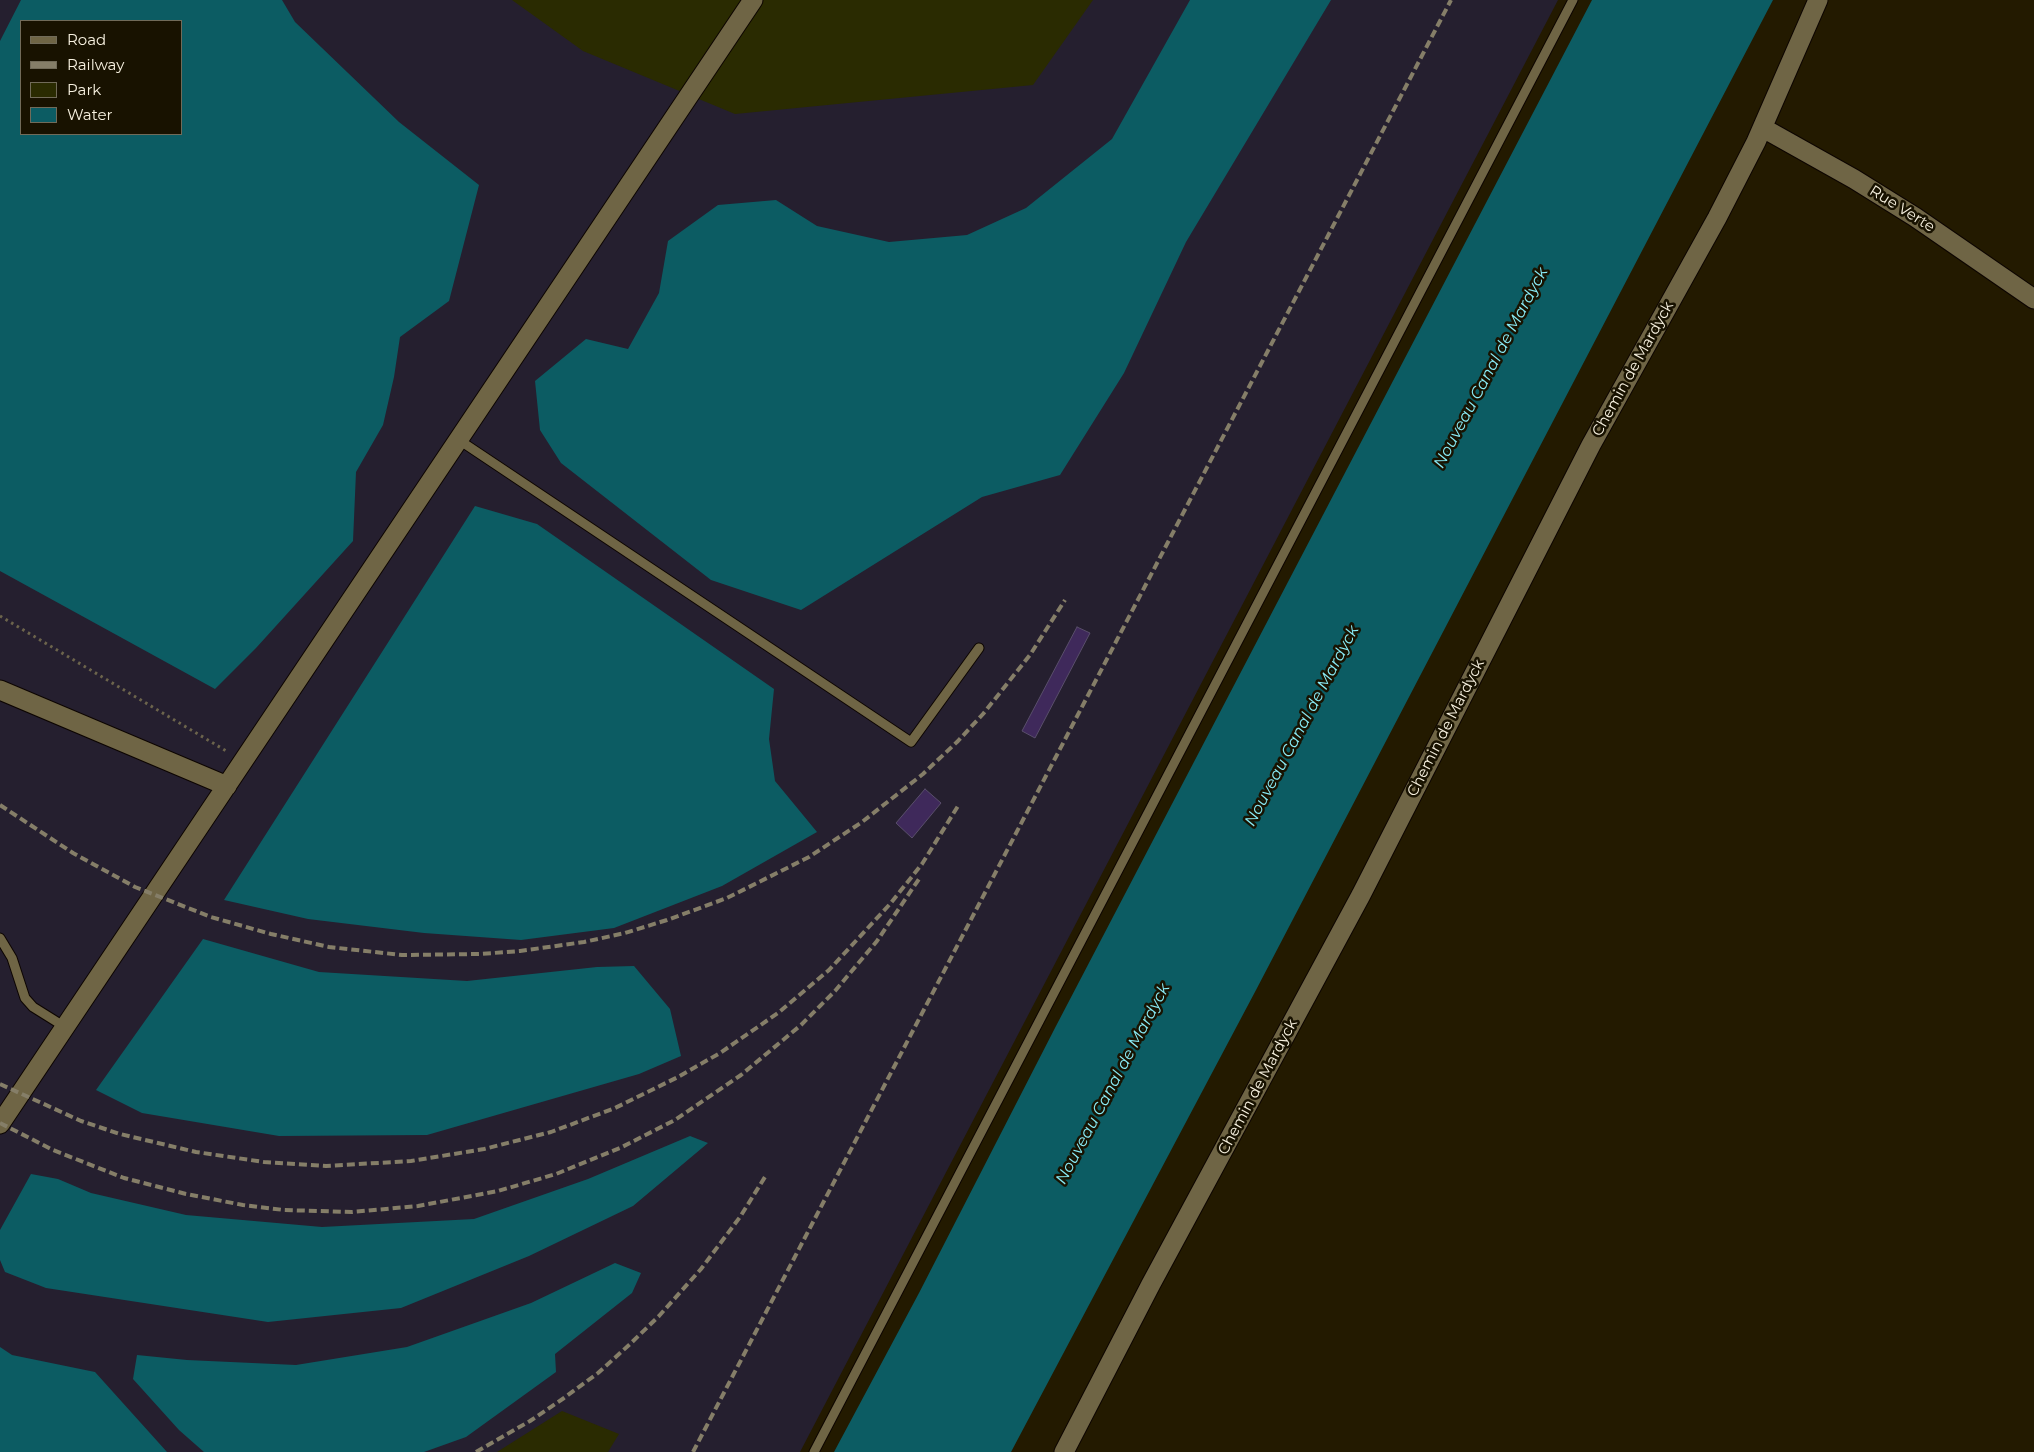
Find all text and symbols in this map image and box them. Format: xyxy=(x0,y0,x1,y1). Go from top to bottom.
legend xyxy=(20,20,182,135)
text: Road xyxy=(67,30,106,49)
text: Railway xyxy=(67,55,124,74)
text: Park xyxy=(67,80,101,99)
text: Water xyxy=(67,105,113,124)
street label: Rue Verte xyxy=(1866,182,1938,236)
water label: Nouveau Canal de Mardyck xyxy=(1430,264,1552,472)
street label: Chemin de Mardyck xyxy=(1588,298,1678,440)
water label: Nouveau Canal de Mardyck xyxy=(1241,622,1363,830)
street label: Chemin de Mardyck xyxy=(1404,656,1488,800)
water label: Nouveau Canal de Mardyck xyxy=(1052,980,1174,1188)
street label: Chemin de Mardyck xyxy=(1215,1016,1301,1158)

